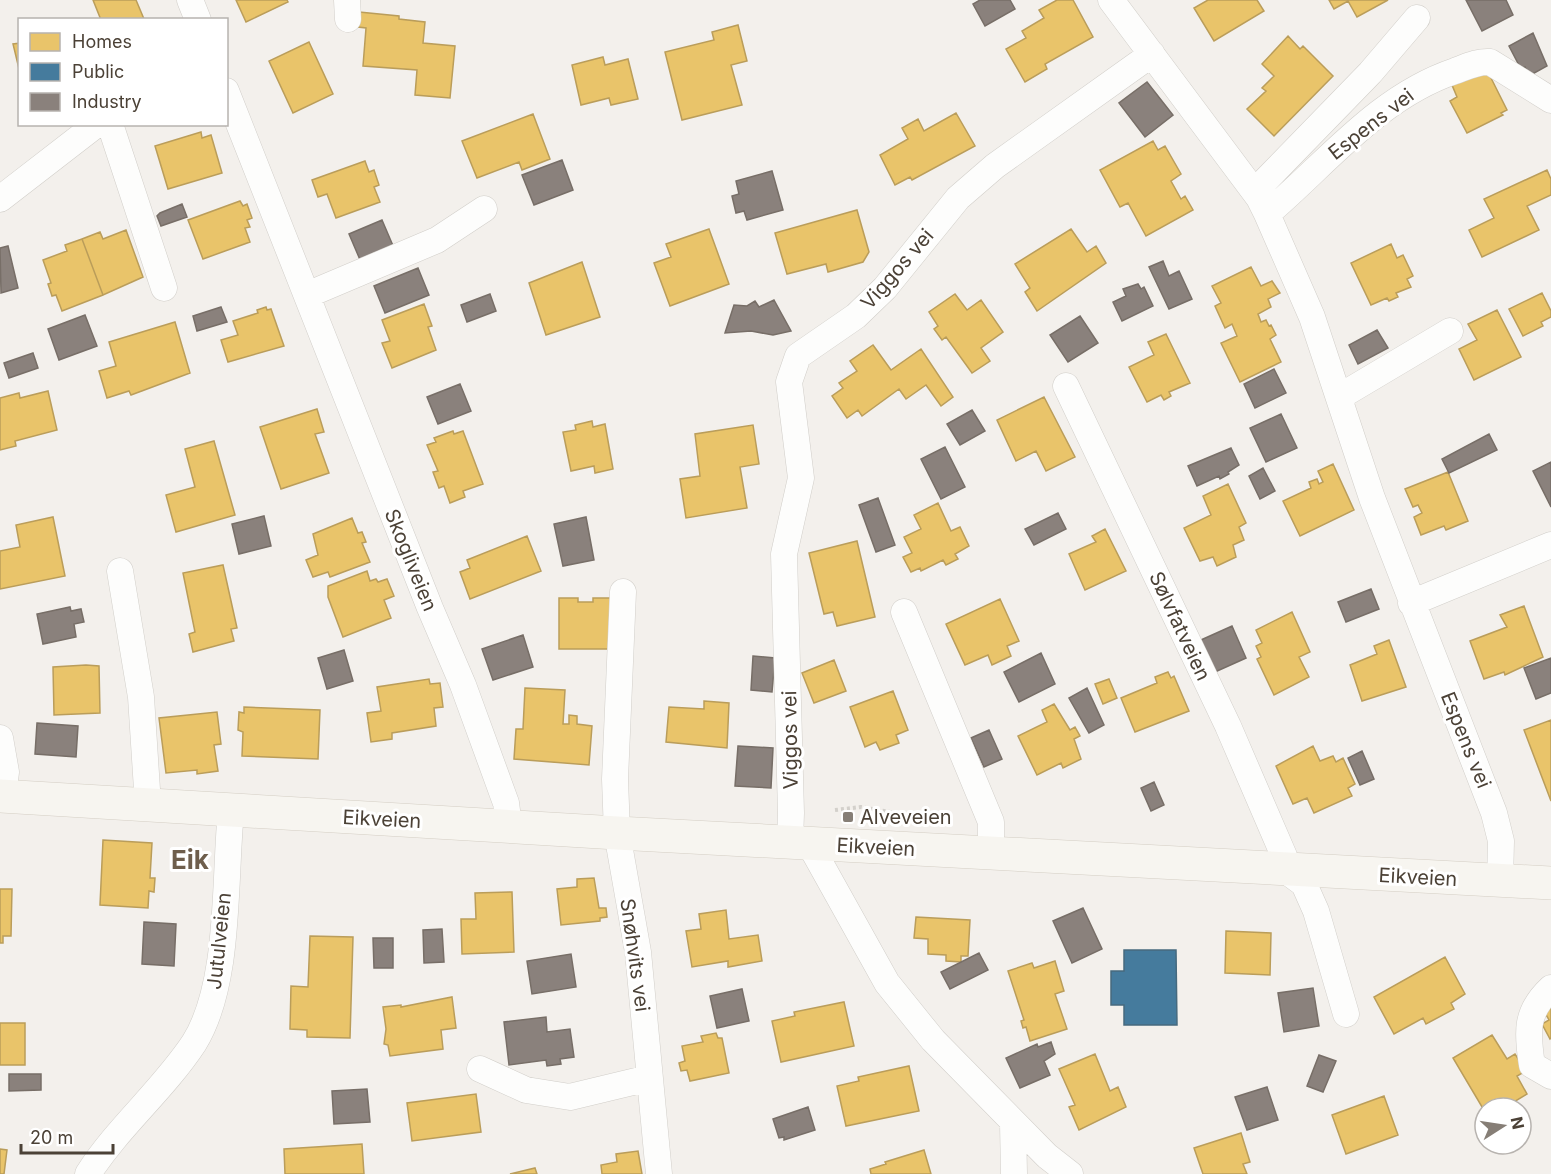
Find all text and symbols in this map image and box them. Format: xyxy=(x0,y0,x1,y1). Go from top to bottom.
legend xyxy=(18,18,228,126)
text: Homes xyxy=(72,31,132,52)
text: Public xyxy=(72,61,124,82)
street label: Espens vei xyxy=(1323,83,1419,165)
text: Industry xyxy=(72,91,142,112)
street label: Viggos vei xyxy=(856,224,938,314)
street label: Skogliveien xyxy=(380,505,442,615)
street label: Sølvfatveien xyxy=(1144,568,1216,684)
street label: Espens vei xyxy=(1436,688,1496,792)
street label: Viggos vei xyxy=(777,690,803,790)
street label: Eikveien xyxy=(342,805,422,833)
place label: Alveveien xyxy=(860,805,952,829)
marker: Alveveien xyxy=(841,810,855,824)
street label: Eikveien xyxy=(836,833,916,861)
district label: Eik xyxy=(171,844,209,875)
street label: Eikveien xyxy=(1378,863,1458,891)
street label: Jutulveien xyxy=(202,891,236,991)
street label: Snøhvits vei xyxy=(615,897,655,1013)
north arrow xyxy=(1473,1096,1533,1156)
text: N xyxy=(1507,1115,1529,1131)
scale bar xyxy=(21,1117,112,1155)
text: 20 m xyxy=(30,1127,73,1148)

